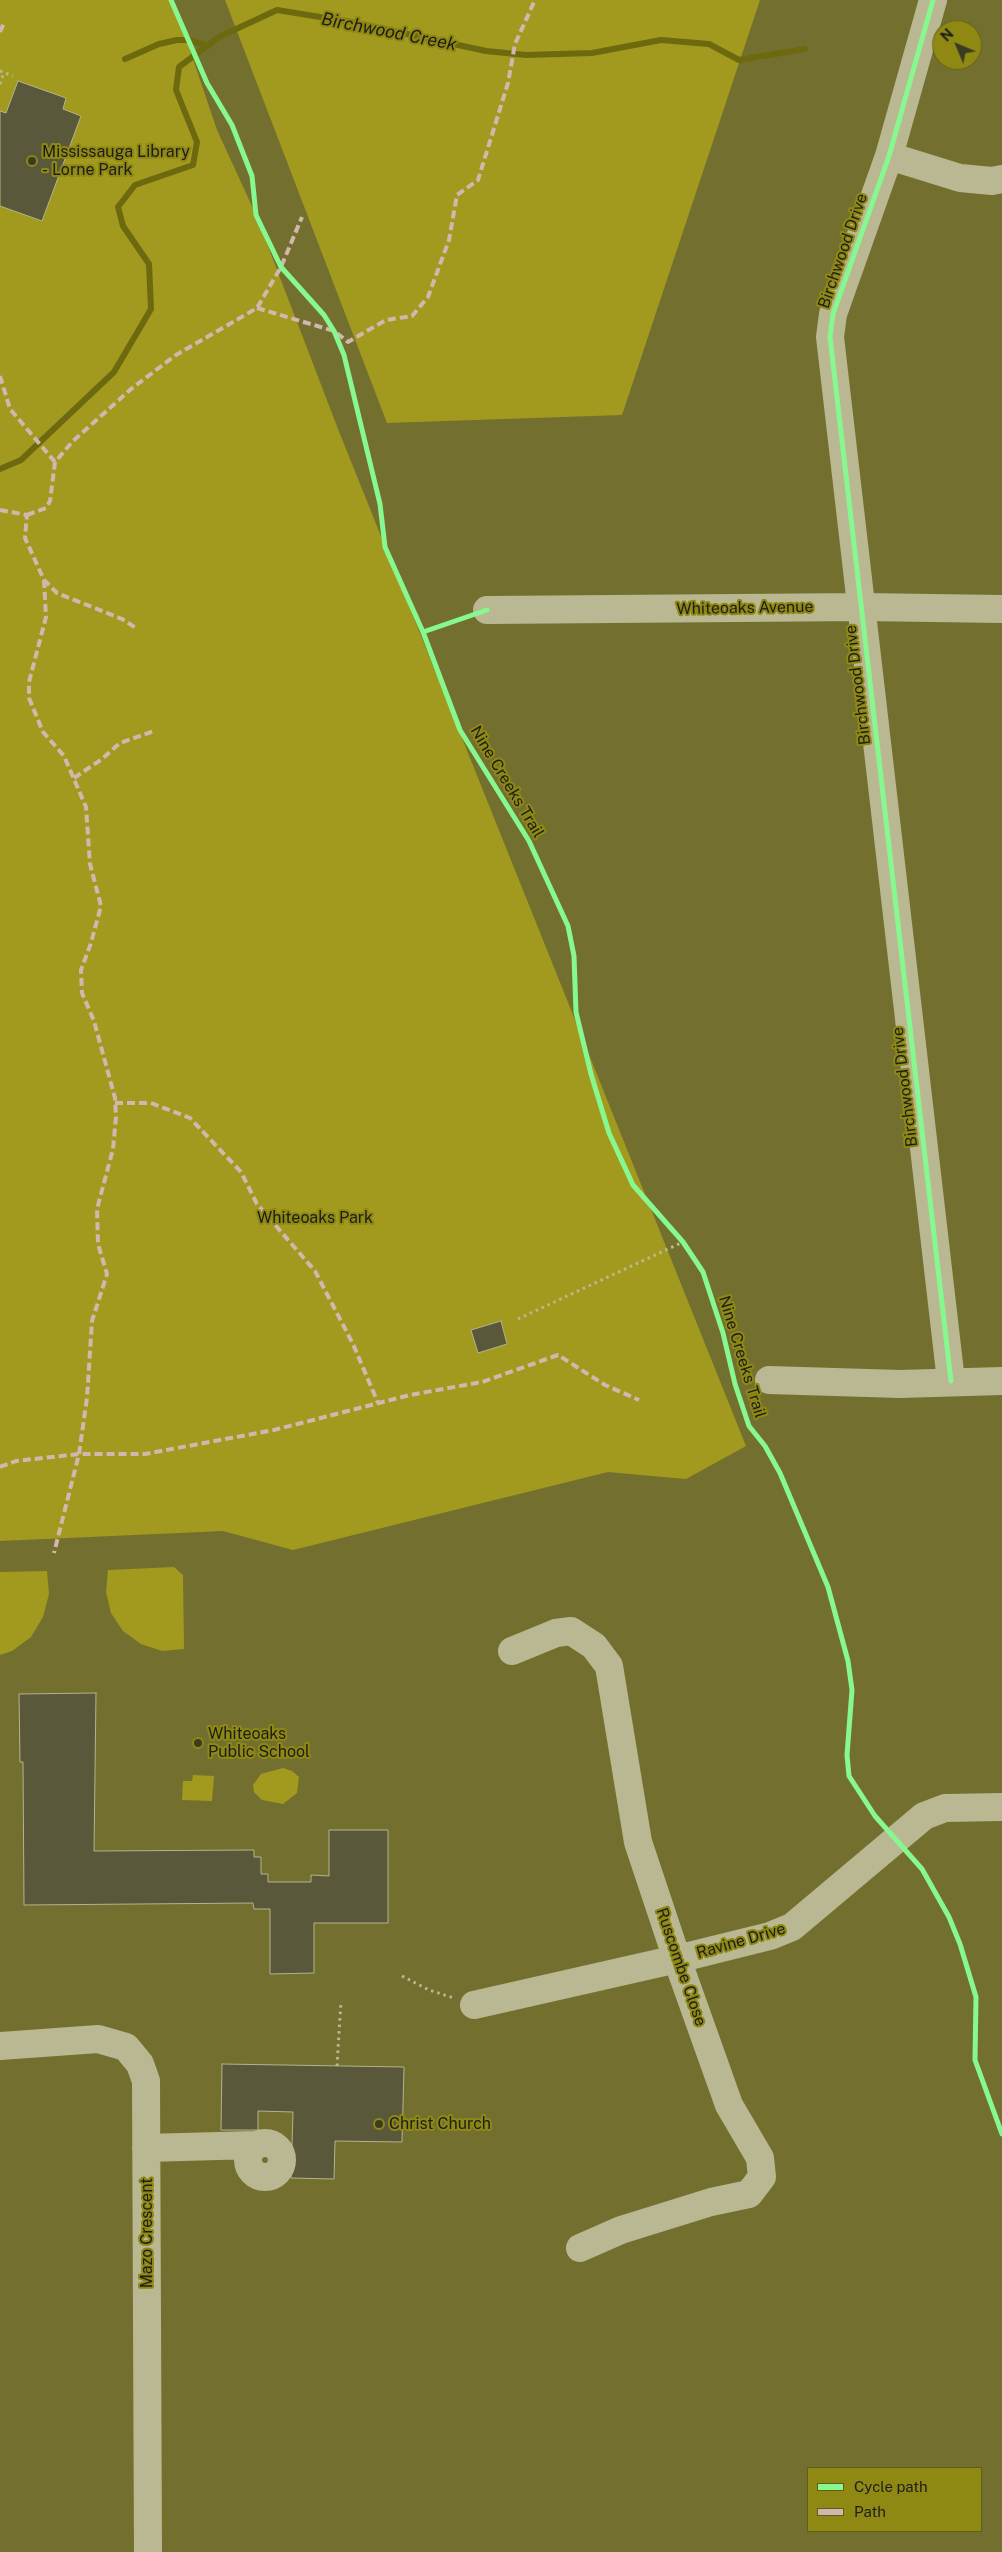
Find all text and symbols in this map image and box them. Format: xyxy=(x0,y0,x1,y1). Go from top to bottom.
water label: Birchwood Creek xyxy=(320,8,458,56)
north arrow xyxy=(932,20,982,70)
text: N xyxy=(938,26,957,45)
place label: Mississauga Library - Lorne Park xyxy=(42,142,190,180)
marker: Mississauga Library - Lorne Park xyxy=(26,155,38,167)
street label: Birchwood Drive xyxy=(814,191,872,311)
street label: Whiteoaks Avenue xyxy=(676,597,814,619)
street label: Birchwood Drive xyxy=(841,624,875,746)
street label: Nine Creeks Trail xyxy=(466,723,548,841)
street label: Birchwood Drive xyxy=(888,1026,922,1148)
park label: Whiteoaks Park xyxy=(257,1208,373,1228)
street label: Nine Creeks Trail xyxy=(714,1293,770,1421)
place label: Whiteoaks Public School xyxy=(208,1724,310,1762)
marker: Whiteoaks Public School xyxy=(192,1737,204,1749)
street label: Ruscombe Close xyxy=(652,1905,710,2029)
street label: Ravine Drive xyxy=(694,1919,788,1963)
place label: Christ Church xyxy=(389,2114,491,2134)
marker: Christ Church xyxy=(373,2118,385,2130)
street label: Mazo Crescent xyxy=(137,2178,157,2288)
legend xyxy=(807,2467,982,2532)
text: Cycle path xyxy=(854,2478,928,2495)
text: Path xyxy=(854,2503,886,2520)

